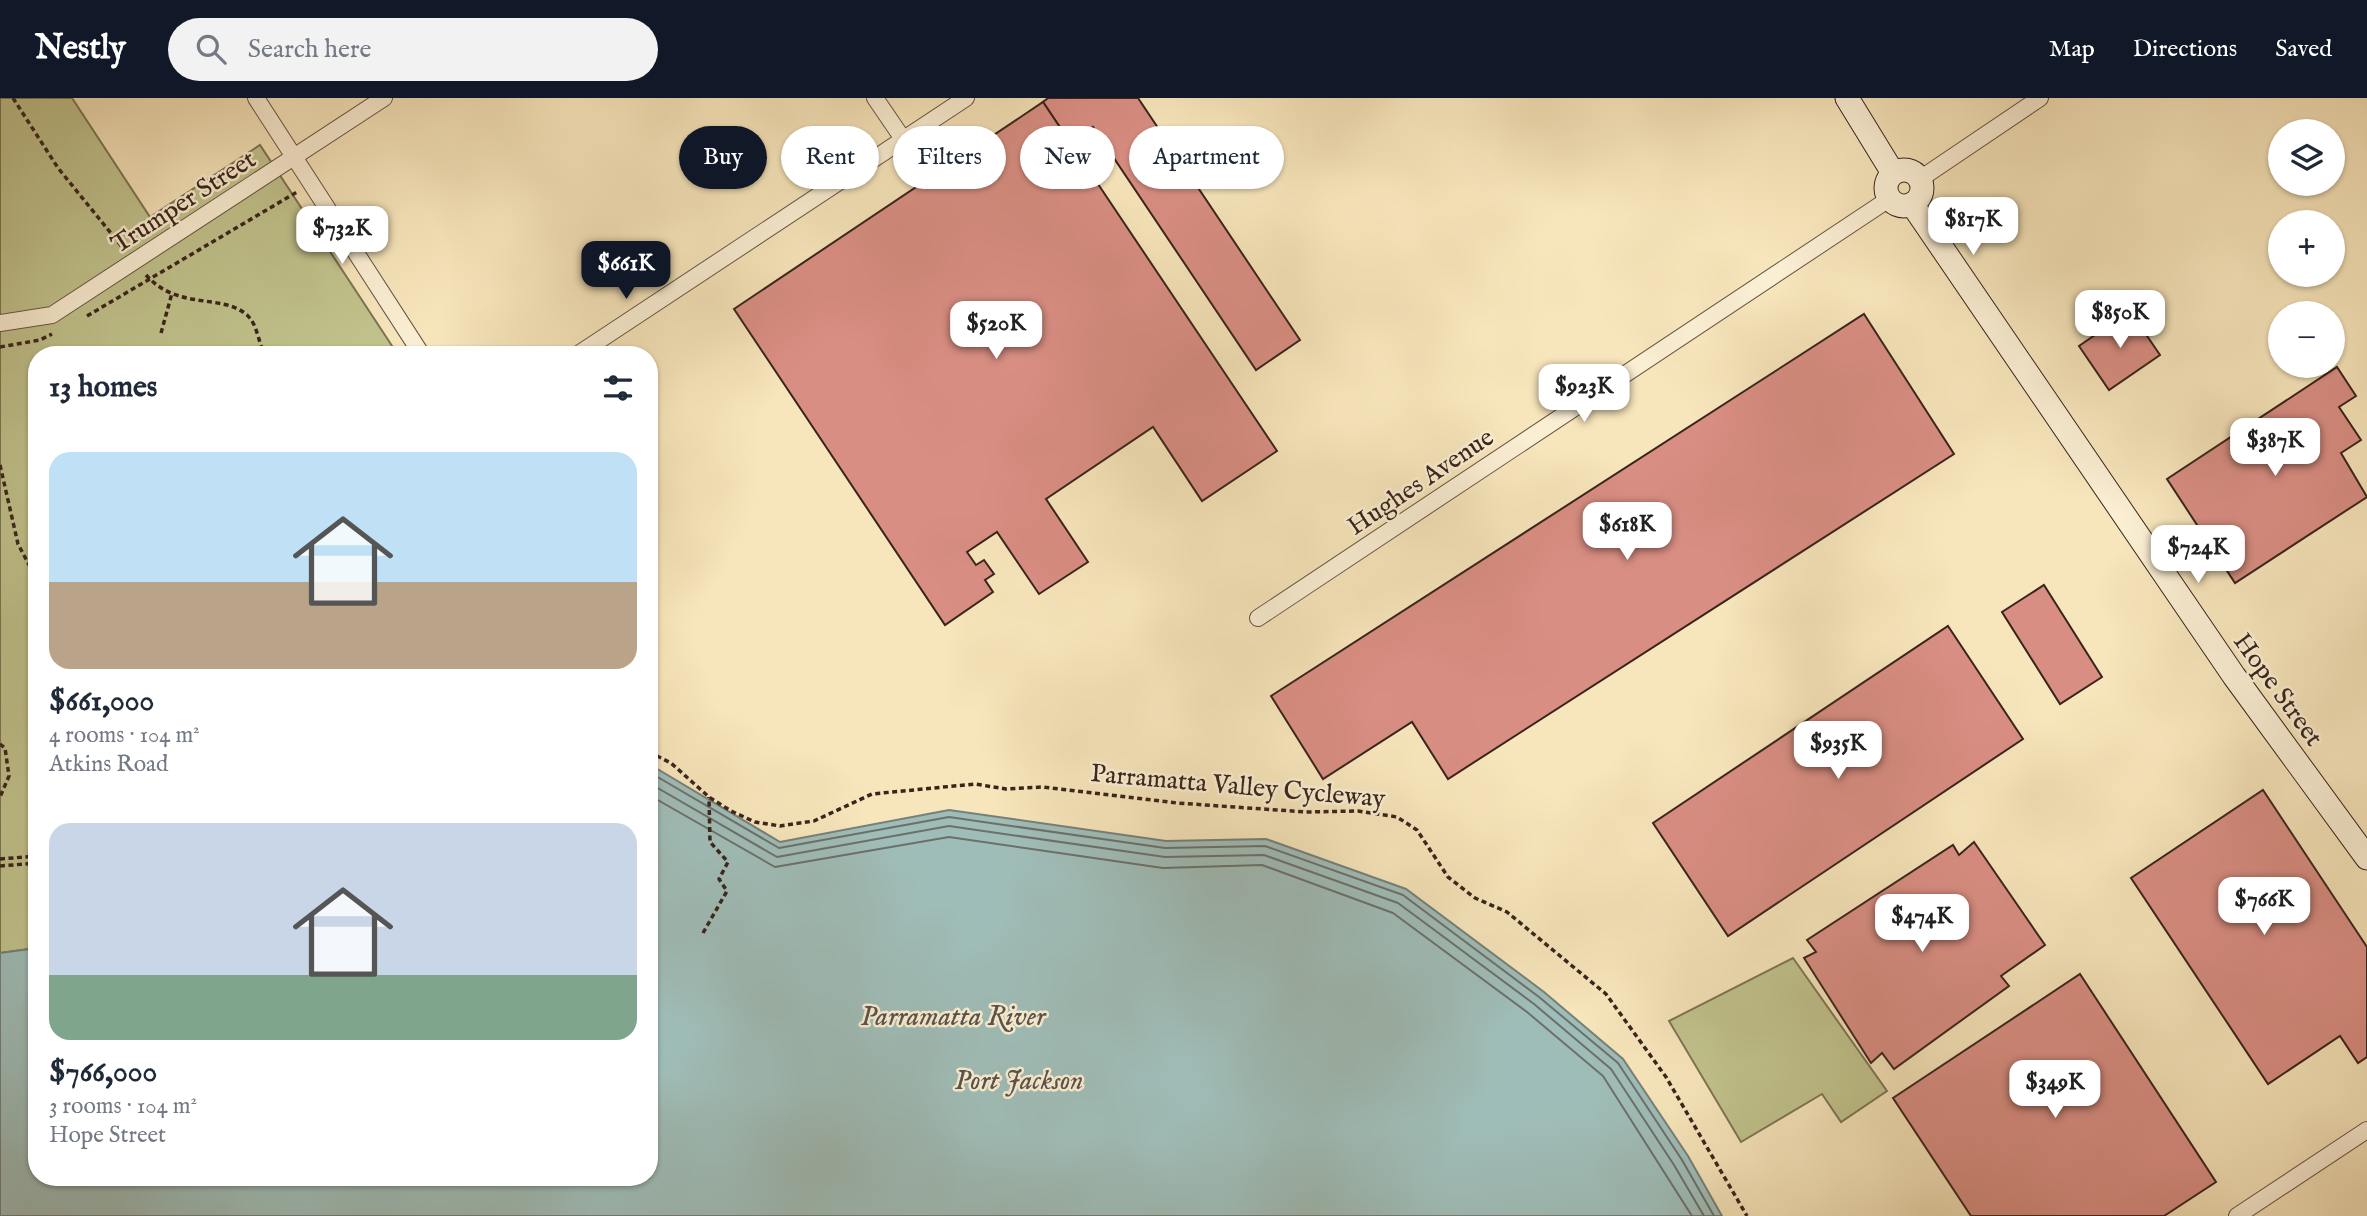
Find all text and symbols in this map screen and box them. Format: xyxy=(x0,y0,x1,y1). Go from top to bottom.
search box xyxy=(168,18,658,81)
text: Nestly xyxy=(35,28,126,70)
icon: search xyxy=(192,30,230,68)
text: Search here xyxy=(248,33,372,66)
text: Map xyxy=(2049,34,2095,65)
text: Directions xyxy=(2133,34,2237,65)
text: Saved xyxy=(2275,34,2332,65)
map controls xyxy=(2268,119,2345,378)
button: layers xyxy=(2268,119,2345,196)
chip: Buy xyxy=(679,126,767,189)
chip: Rent xyxy=(781,126,879,189)
chip: Filters xyxy=(893,126,1006,189)
chip: New xyxy=(1020,126,1115,189)
chip: Apartment xyxy=(1129,126,1284,189)
street label: Trumper Street xyxy=(105,143,262,261)
pin: $817K xyxy=(1924,198,2022,257)
text: $817K xyxy=(1944,205,2002,234)
pin: $732K xyxy=(293,206,391,266)
button: + xyxy=(2268,210,2345,287)
text: $732K xyxy=(312,214,372,243)
pin: $661K xyxy=(577,242,675,301)
text: $661K xyxy=(597,249,655,278)
pin: $850K xyxy=(2071,290,2169,350)
text: $850K xyxy=(2091,298,2149,327)
button: − xyxy=(2268,301,2345,378)
pin: $520K xyxy=(947,302,1045,361)
text: $520K xyxy=(966,309,1026,338)
pin: $923K xyxy=(1535,364,1633,424)
text: 13 homes xyxy=(49,369,157,407)
icon: filters xyxy=(599,369,637,407)
text: $923K xyxy=(1555,372,1613,401)
pin: $387K xyxy=(2226,418,2324,478)
street label: Hughes Avenue xyxy=(1341,421,1500,543)
text: $387K xyxy=(2246,426,2304,455)
icon: home xyxy=(280,498,406,624)
pin: $618K xyxy=(1578,503,1676,562)
text: $618K xyxy=(1599,510,1655,539)
pin: $724K xyxy=(2149,526,2247,585)
text: $724K xyxy=(2167,533,2229,562)
street label: Hope Street xyxy=(2226,627,2330,753)
text: $661,000 xyxy=(49,683,154,721)
text: 4 rooms · 104 m² xyxy=(49,721,200,750)
pin: $935K xyxy=(1789,722,1887,781)
text: $935K xyxy=(1810,729,1866,758)
text: Atkins Road xyxy=(49,750,168,779)
street label: Parramatta Valley Cycleway xyxy=(1089,757,1387,816)
icon: home xyxy=(280,869,406,995)
pin: $766K xyxy=(2215,878,2313,937)
text: $766K xyxy=(2234,885,2294,914)
pin: $474K xyxy=(1873,894,1971,954)
text: $474K xyxy=(1891,902,1953,931)
water label: Parramatta River xyxy=(860,1000,1047,1035)
text: $766,000 xyxy=(49,1054,157,1092)
pin: $349K xyxy=(2006,1060,2104,1120)
water label: Port Jackson xyxy=(955,1064,1083,1099)
text: $349K xyxy=(2025,1068,2085,1097)
text: 3 rooms · 104 m² xyxy=(49,1092,197,1121)
text: Hope Street xyxy=(49,1121,166,1150)

